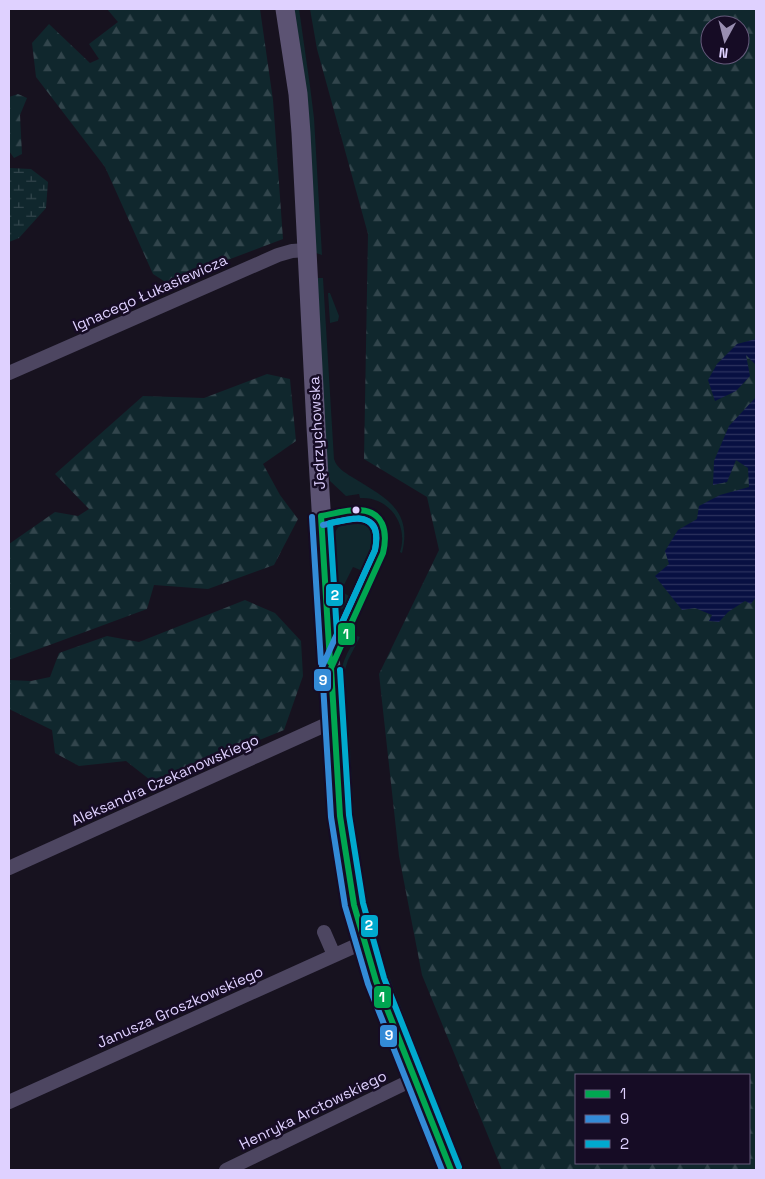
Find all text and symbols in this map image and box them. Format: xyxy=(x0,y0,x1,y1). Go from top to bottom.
north arrow xyxy=(700,15,750,65)
text: N xyxy=(718,43,729,62)
street label: Ignacego Łukasiewicza xyxy=(70,250,230,335)
street label: Jędrzychowska xyxy=(304,376,329,490)
unlabelled marker xyxy=(351,505,361,515)
line badge: 2 xyxy=(325,583,344,607)
text: 2 xyxy=(331,586,339,604)
line badge: 1 xyxy=(337,622,356,646)
text: 1 xyxy=(343,625,349,643)
line badge: 9 xyxy=(313,668,332,692)
text: 9 xyxy=(319,671,327,689)
street label: Aleksandra Czekanowskiego xyxy=(68,730,262,830)
line badge: 2 xyxy=(360,914,379,938)
text: 2 xyxy=(365,916,373,934)
street label: Janusza Groszkowskiego xyxy=(94,961,266,1052)
line badge: 1 xyxy=(373,985,392,1009)
text: 1 xyxy=(379,988,385,1006)
line badge: 9 xyxy=(379,1024,398,1048)
text: 9 xyxy=(385,1026,393,1044)
street label: Henryka Arctowskiego xyxy=(236,1066,390,1154)
legend xyxy=(575,1074,750,1164)
text: 1 xyxy=(620,1084,626,1103)
text: 9 xyxy=(620,1109,629,1128)
text: 2 xyxy=(620,1134,629,1153)

